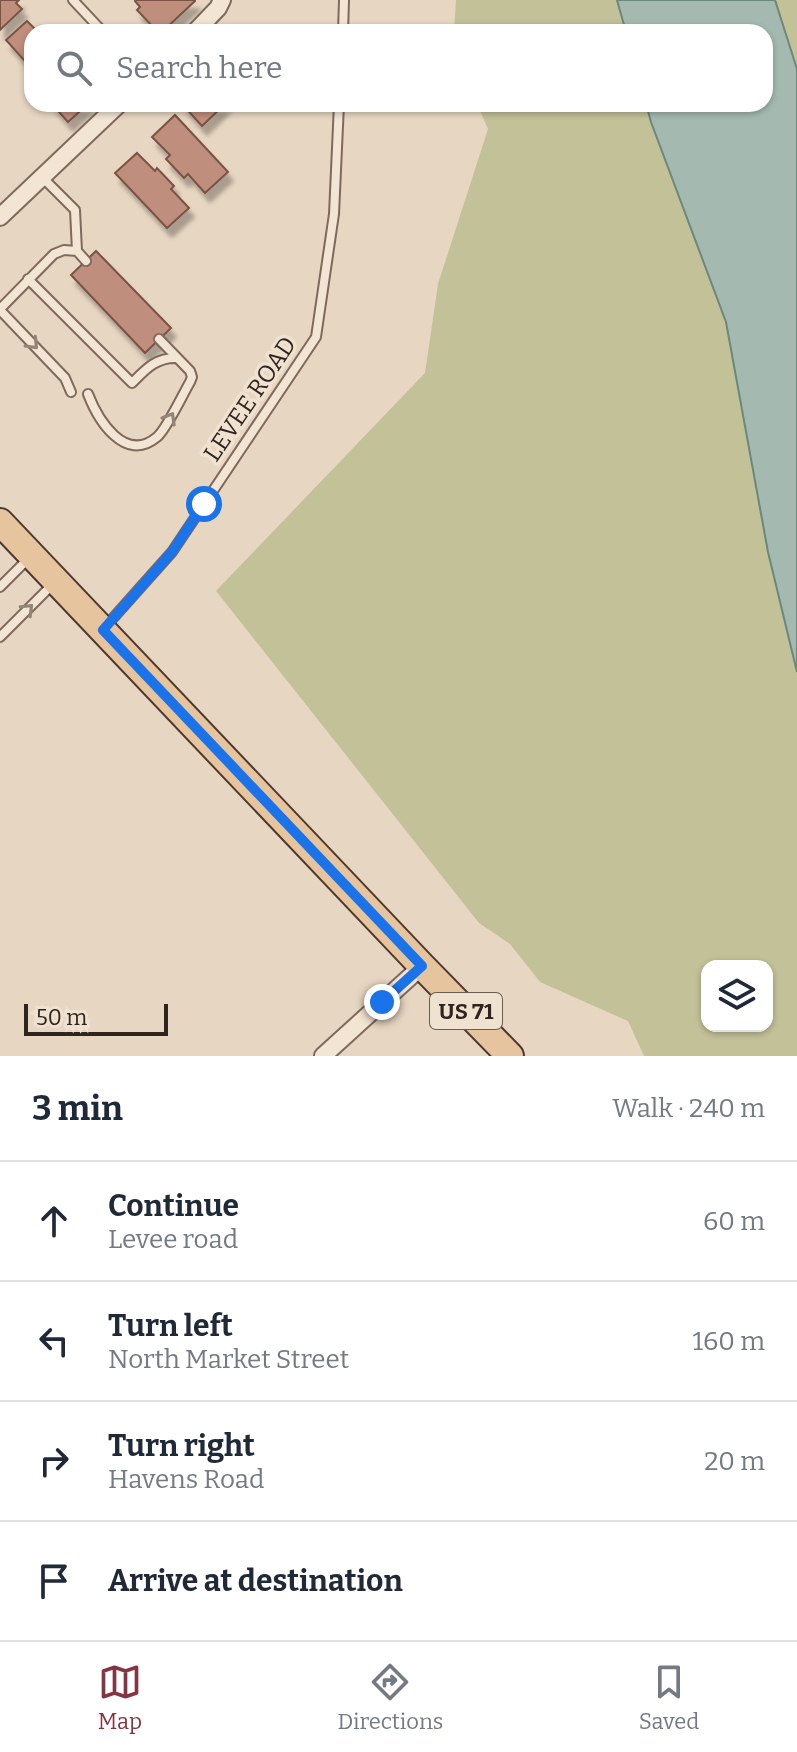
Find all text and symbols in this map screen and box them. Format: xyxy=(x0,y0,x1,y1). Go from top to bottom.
search box xyxy=(24,24,773,112)
icon: search xyxy=(52,46,96,90)
text: Search here xyxy=(116,50,283,86)
street label: LEVEE ROAD xyxy=(198,331,302,467)
one-way arrow xyxy=(23,335,38,349)
one-way arrow xyxy=(160,412,175,427)
route start xyxy=(186,486,222,522)
one-way arrow xyxy=(19,604,33,618)
map controls xyxy=(701,960,773,1032)
button: layers xyxy=(701,960,773,1032)
route end xyxy=(364,984,400,1020)
road number: US 71 xyxy=(430,993,502,1029)
scale bar xyxy=(24,1000,168,1036)
text: 50 m xyxy=(36,1004,87,1031)
text: 3 min xyxy=(32,1088,123,1129)
text: Walk · 240 m xyxy=(612,1093,765,1124)
text: Continue xyxy=(108,1188,239,1224)
icon: ahead xyxy=(32,1199,76,1243)
text: 60 m xyxy=(703,1206,765,1237)
text: Levee road xyxy=(108,1224,238,1255)
text: Turn left xyxy=(108,1308,233,1344)
icon: left xyxy=(32,1319,76,1363)
text: 160 m xyxy=(693,1326,765,1357)
text: North Market Street xyxy=(108,1344,349,1375)
text: Turn right xyxy=(108,1428,255,1464)
icon: right xyxy=(32,1439,76,1483)
text: 20 m xyxy=(704,1446,765,1477)
text: Havens Road xyxy=(108,1464,265,1495)
icon: arrive xyxy=(32,1559,76,1603)
text: Arrive at destination xyxy=(108,1563,403,1599)
tab: Map xyxy=(98,1660,142,1735)
tab: Directions xyxy=(338,1660,443,1735)
tab: Saved xyxy=(639,1660,699,1735)

